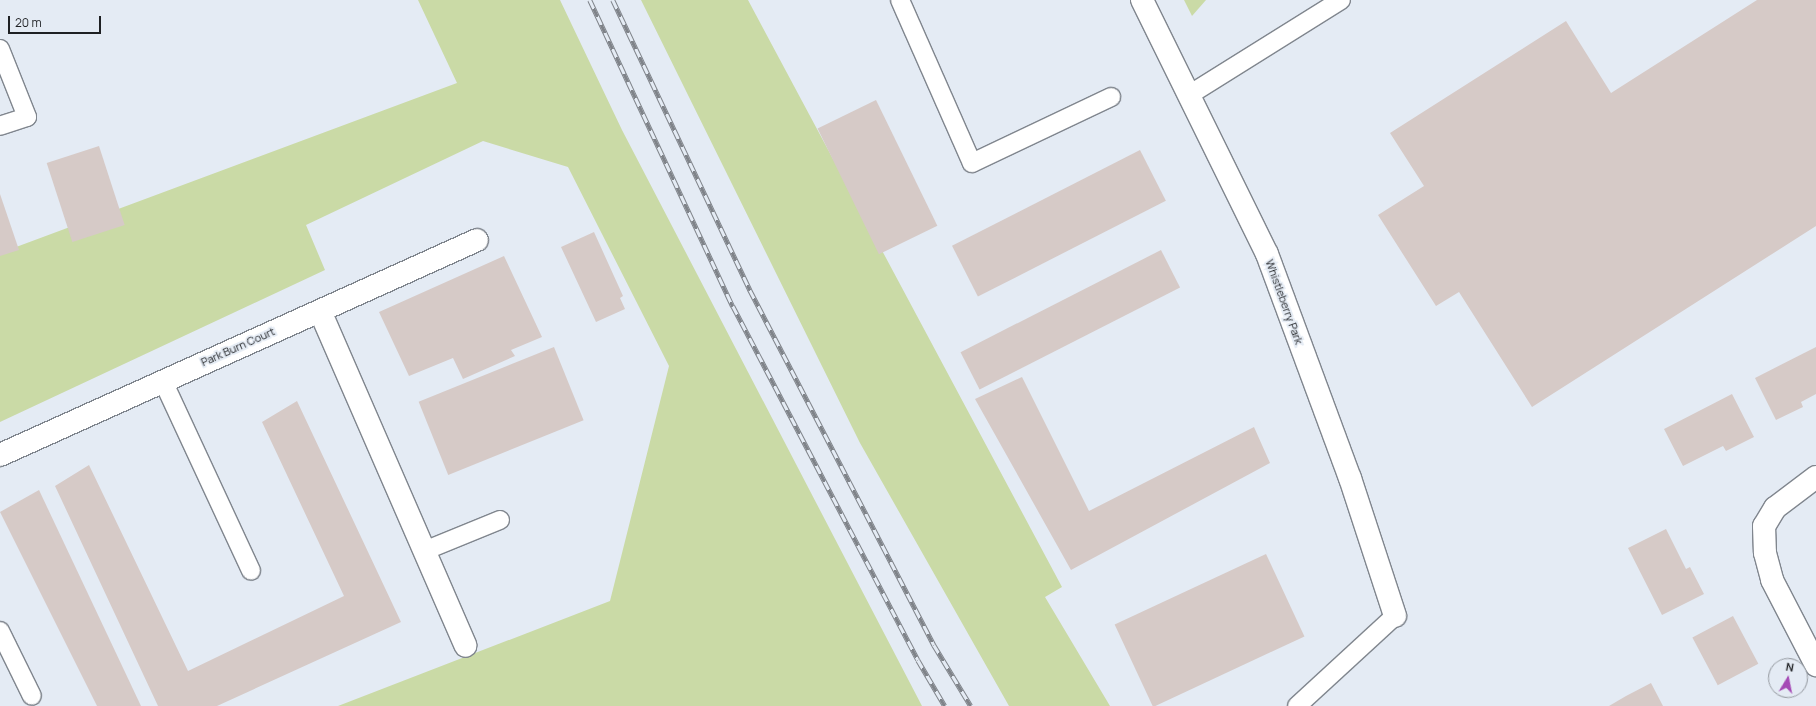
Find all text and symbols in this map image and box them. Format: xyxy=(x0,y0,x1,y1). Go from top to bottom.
scale bar xyxy=(10,8,103,34)
text: 20 m xyxy=(15,14,42,31)
street label: Whistleberry Park xyxy=(1263,258,1305,346)
street label: Park Burn Court xyxy=(199,325,277,369)
north arrow xyxy=(1768,658,1808,698)
text: N xyxy=(1785,659,1795,675)

